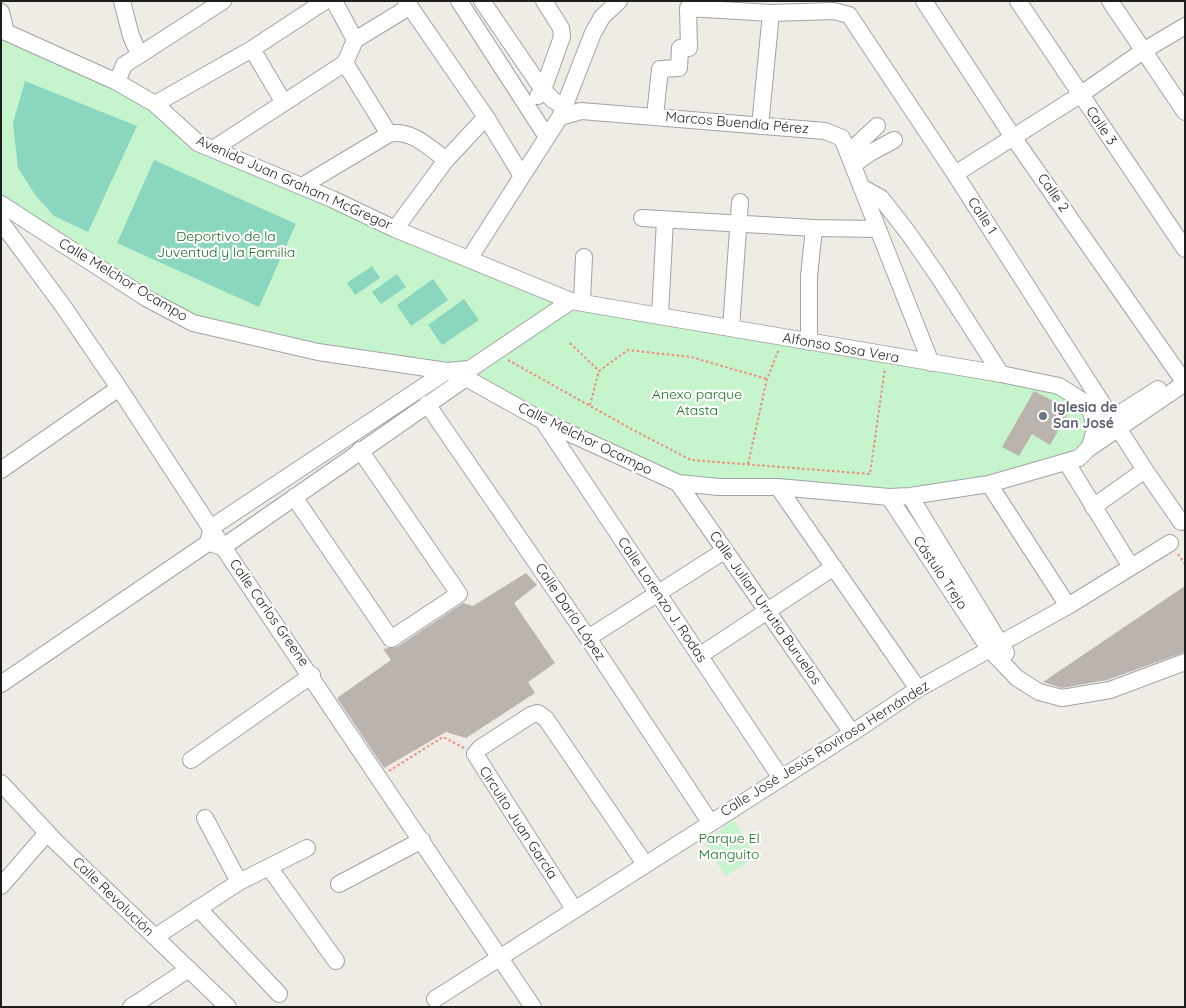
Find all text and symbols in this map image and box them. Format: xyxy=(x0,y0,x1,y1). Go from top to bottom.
street label: Calle 3 xyxy=(1082,103,1120,149)
street label: Marcos Buendía Pérez xyxy=(665,108,809,138)
street label: Avenida Juan Graham McGregor xyxy=(194,132,394,234)
street label: Calle 2 xyxy=(1034,170,1072,216)
street label: Calle 1 xyxy=(964,194,1000,238)
park label: Deportivo de la Juventud y la Familia xyxy=(157,229,295,262)
street label: Calle Melchor Ocampo xyxy=(56,235,190,325)
street label: Alfonso Sosa Vera xyxy=(781,329,901,367)
park label: Anexo parque Atasta xyxy=(652,387,742,420)
street label: Calle Melchor Ocampo xyxy=(515,399,655,479)
place label: Iglesia de San José xyxy=(1053,400,1117,432)
marker: Iglesia de San José xyxy=(1037,410,1049,422)
street label: Calle Julian Urrutia Buruelos xyxy=(706,528,824,688)
street label: Cástulo Trejo xyxy=(909,533,971,613)
street label: Calle Lorenzo J. Rodas xyxy=(614,534,710,666)
street label: Calle Carlos Greene xyxy=(226,556,312,670)
street label: Calle Darío López xyxy=(531,560,609,664)
street label: Calle José Jesús Rovirosa Hernández xyxy=(717,677,933,821)
street label: Circuito Juan García xyxy=(475,763,561,883)
park label: Parque El Manguito xyxy=(698,831,760,864)
street label: Calle Revolución xyxy=(69,854,157,940)

